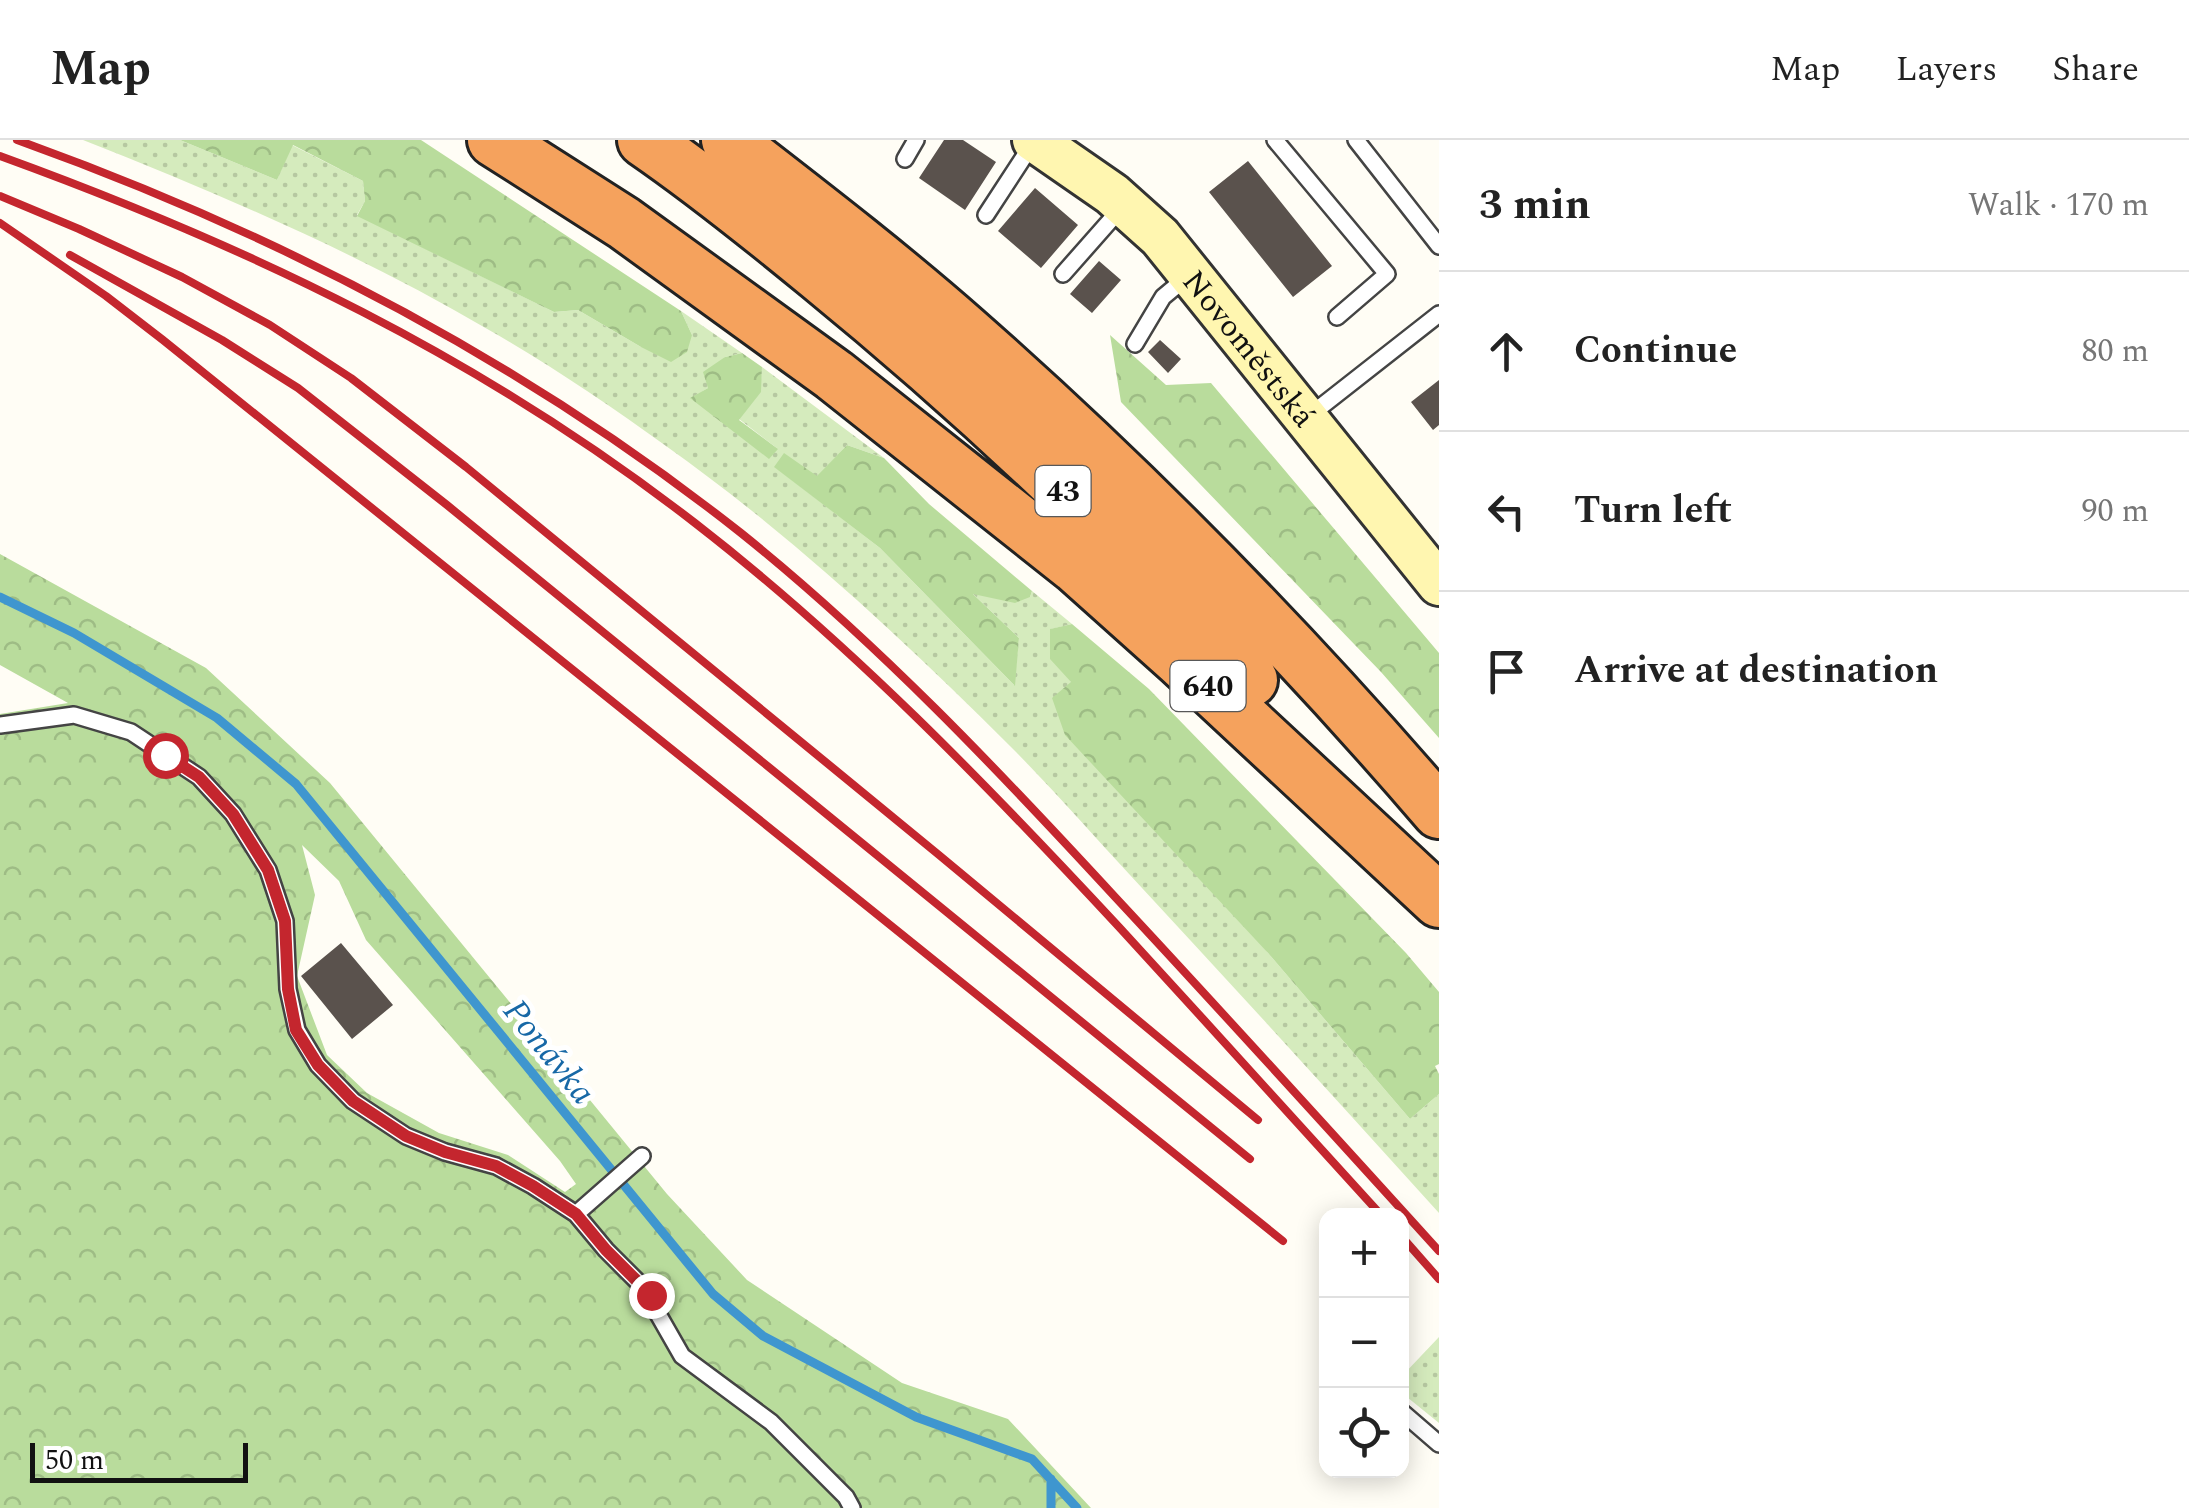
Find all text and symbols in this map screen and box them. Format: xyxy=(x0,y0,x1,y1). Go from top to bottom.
text: Map xyxy=(50,33,151,106)
text: Map xyxy=(1770,43,1840,96)
text: Layers xyxy=(1895,43,1997,96)
text: Share xyxy=(2052,43,2139,96)
text: 3 min xyxy=(1479,174,1591,237)
text: Walk · 170 m xyxy=(1968,181,2149,230)
street label: Novoměstská xyxy=(1170,260,1327,439)
text: Continue xyxy=(1574,322,1737,380)
icon: ahead xyxy=(1479,324,1534,379)
text: 80 m xyxy=(2081,327,2149,376)
road number: 43 xyxy=(1036,466,1090,516)
text: Turn left xyxy=(1574,482,1732,540)
icon: left xyxy=(1479,484,1534,539)
text: 90 m xyxy=(2081,487,2149,536)
text: Arrive at destination xyxy=(1574,642,1938,700)
icon: arrive xyxy=(1479,644,1534,699)
road number: 640 xyxy=(1170,661,1246,711)
route start xyxy=(143,733,189,779)
water label: Ponávka xyxy=(490,988,608,1117)
map controls xyxy=(1319,1208,1409,1478)
button: + xyxy=(1319,1208,1409,1298)
route end xyxy=(629,1273,675,1319)
button: − xyxy=(1319,1298,1409,1388)
button: locate xyxy=(1319,1388,1409,1478)
scale bar xyxy=(30,1438,248,1482)
text: 50 m xyxy=(45,1439,104,1482)

